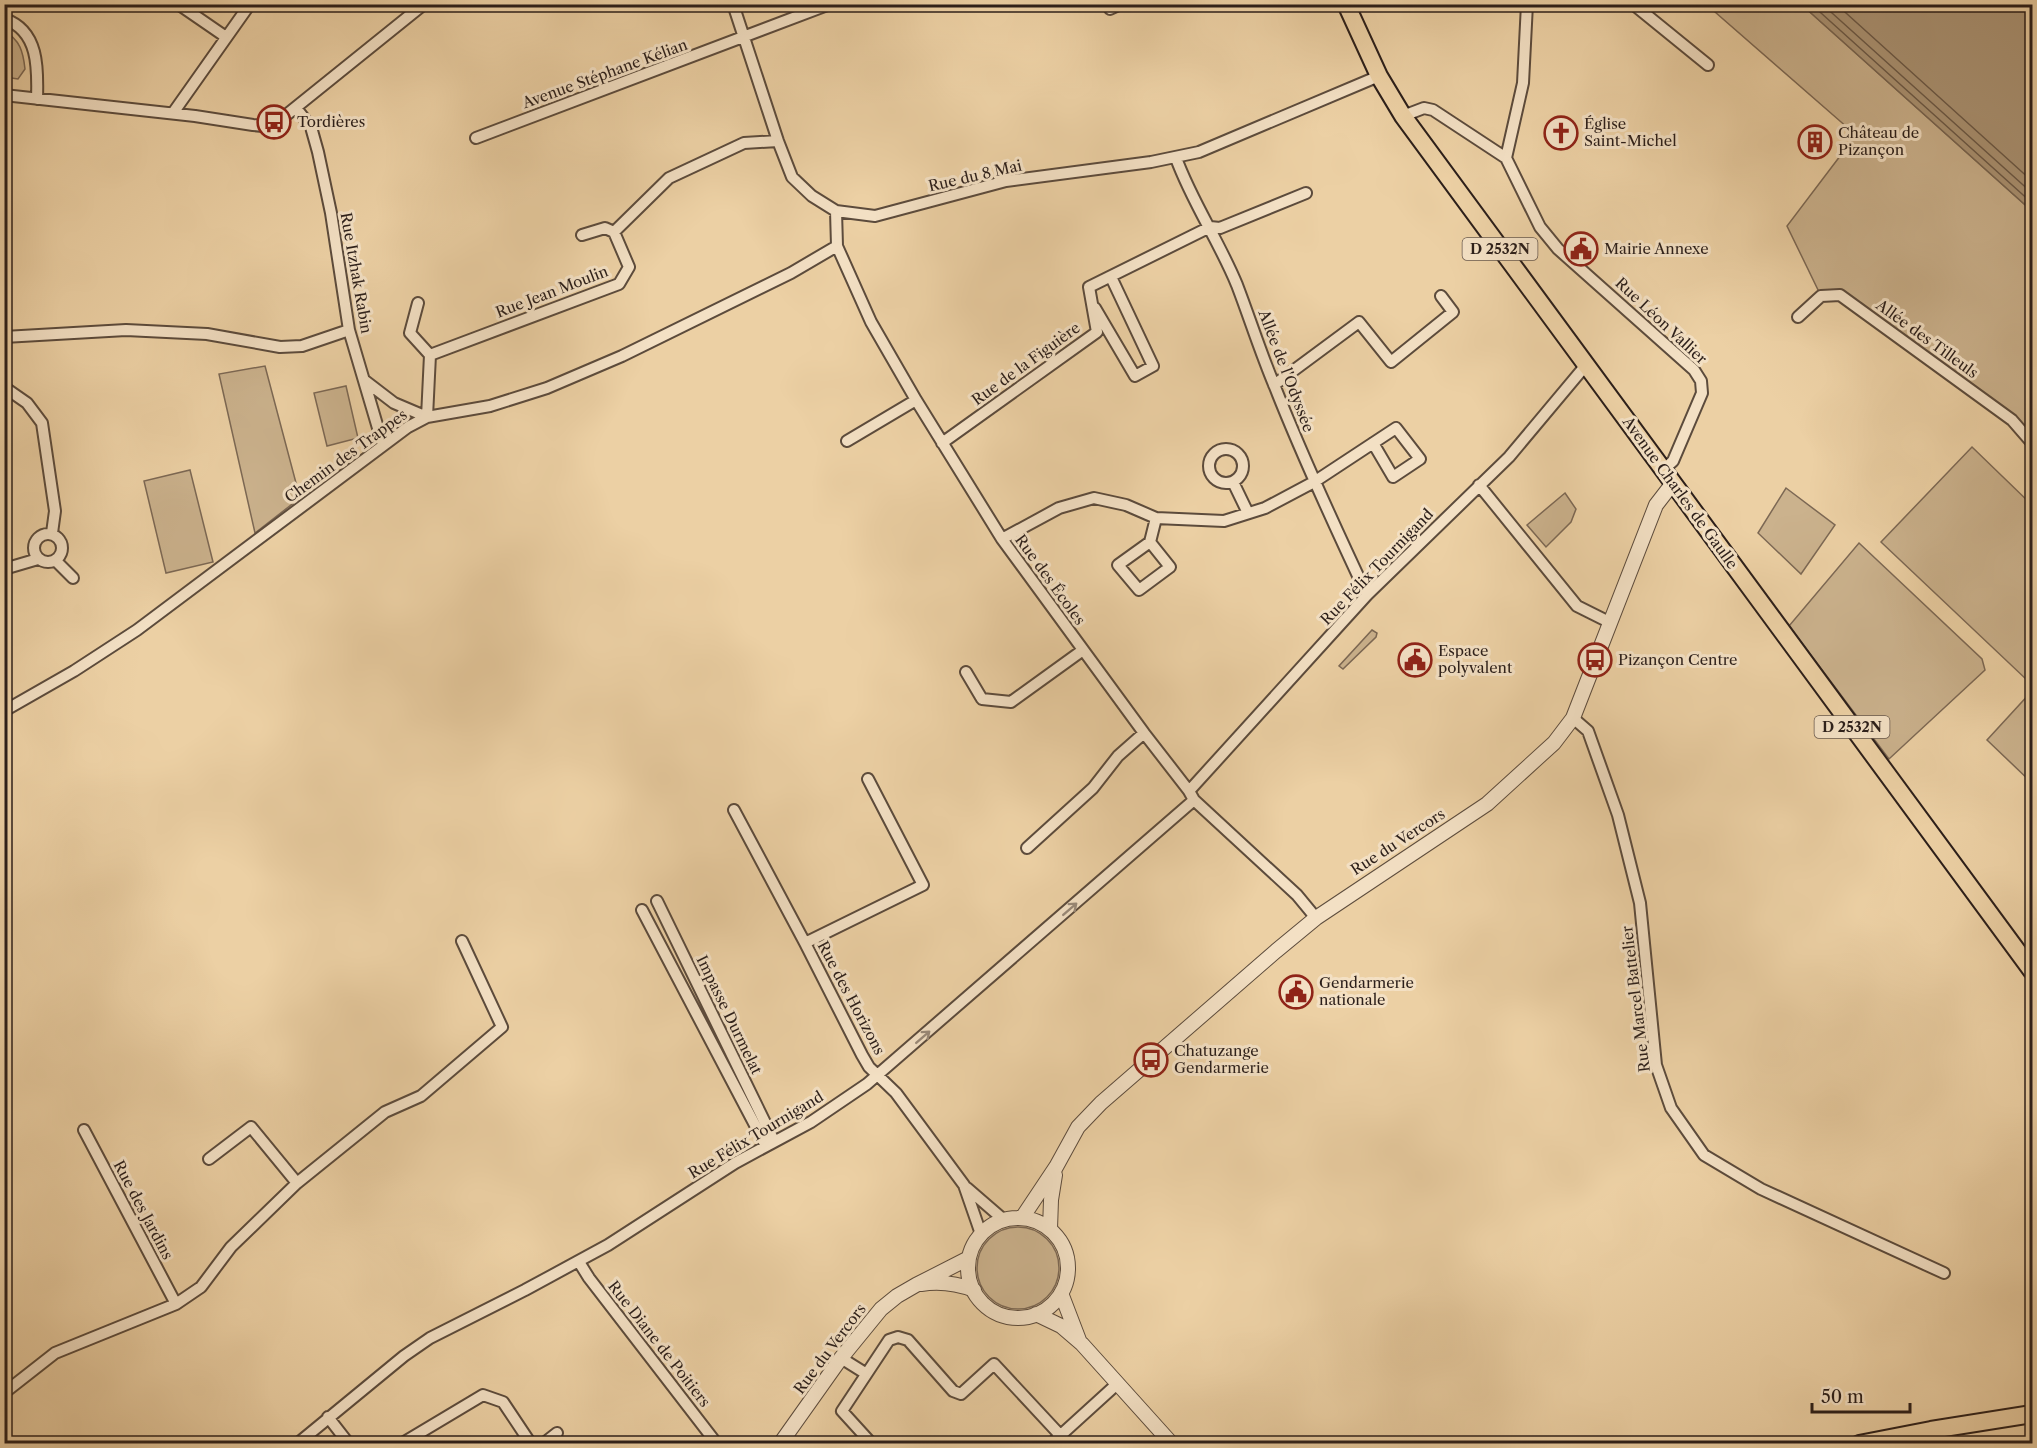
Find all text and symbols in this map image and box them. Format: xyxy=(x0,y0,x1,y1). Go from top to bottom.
street label: Avenue Stéphane Kélian xyxy=(519,35,691,113)
bus stop icon: Tordières xyxy=(256,104,292,140)
place label: Tordières xyxy=(297,112,365,131)
place label: Église Saint-Michel xyxy=(1584,114,1677,150)
church icon: Église Saint-Michel xyxy=(1543,115,1579,151)
place label: Château de Pizançon xyxy=(1838,123,1919,159)
building icon: Château de Pizançon xyxy=(1797,124,1833,160)
street label: Rue du 8 Mai xyxy=(926,155,1024,195)
street label: Rue Itzhak Rabin xyxy=(336,211,377,336)
public building icon: Mairie Annexe xyxy=(1563,231,1599,267)
road number: D 2532N xyxy=(1462,238,1538,260)
place label: Mairie Annexe xyxy=(1604,239,1709,258)
street label: Rue Jean Moulin xyxy=(493,261,611,322)
street label: Rue Léon Vallier xyxy=(1612,273,1712,368)
street label: Allée des Tilleuls xyxy=(1872,295,1982,382)
street label: Allée de l'Odyssée xyxy=(1254,306,1319,435)
street label: Rue de la Figuière xyxy=(968,318,1084,409)
street label: Chemin des Trappes xyxy=(281,405,411,506)
street label: Avenue Charles de Gaulle xyxy=(1618,412,1742,573)
street label: Rue Félix Tournigand xyxy=(1316,505,1437,629)
street label: Rue des Écoles xyxy=(1011,531,1090,629)
place label: Espace polyvalent xyxy=(1438,641,1513,677)
public building icon: Espace polyvalent xyxy=(1397,642,1433,678)
bus stop icon: Pizançon Centre xyxy=(1577,642,1613,678)
place label: Pizançon Centre xyxy=(1618,650,1737,669)
road number: D 2532N xyxy=(1814,716,1890,738)
street label: Rue du Vercors xyxy=(1347,804,1448,879)
one-way arrow xyxy=(1062,902,1077,916)
street label: Rue Marcel Battelier xyxy=(1617,924,1654,1073)
street label: Rue des Horizons xyxy=(813,938,889,1058)
street label: Impasse Durmelat xyxy=(692,952,767,1078)
place label: Gendarmerie nationale xyxy=(1319,973,1414,1009)
public building icon: Gendarmerie nationale xyxy=(1278,974,1314,1010)
one-way arrow xyxy=(915,1030,930,1044)
place label: Chatuzange Gendarmerie xyxy=(1174,1041,1269,1077)
bus stop icon: Chatuzange Gendarmerie xyxy=(1133,1042,1169,1078)
street label: Rue Félix Tournigand xyxy=(685,1087,827,1182)
street label: Rue des Jardins xyxy=(109,1157,178,1263)
street label: Rue Diane de Poitiers xyxy=(604,1277,715,1411)
street label: Rue du Vercors xyxy=(789,1300,870,1398)
scale bar xyxy=(1812,1376,1910,1414)
text: 50 m xyxy=(1821,1386,1864,1408)

